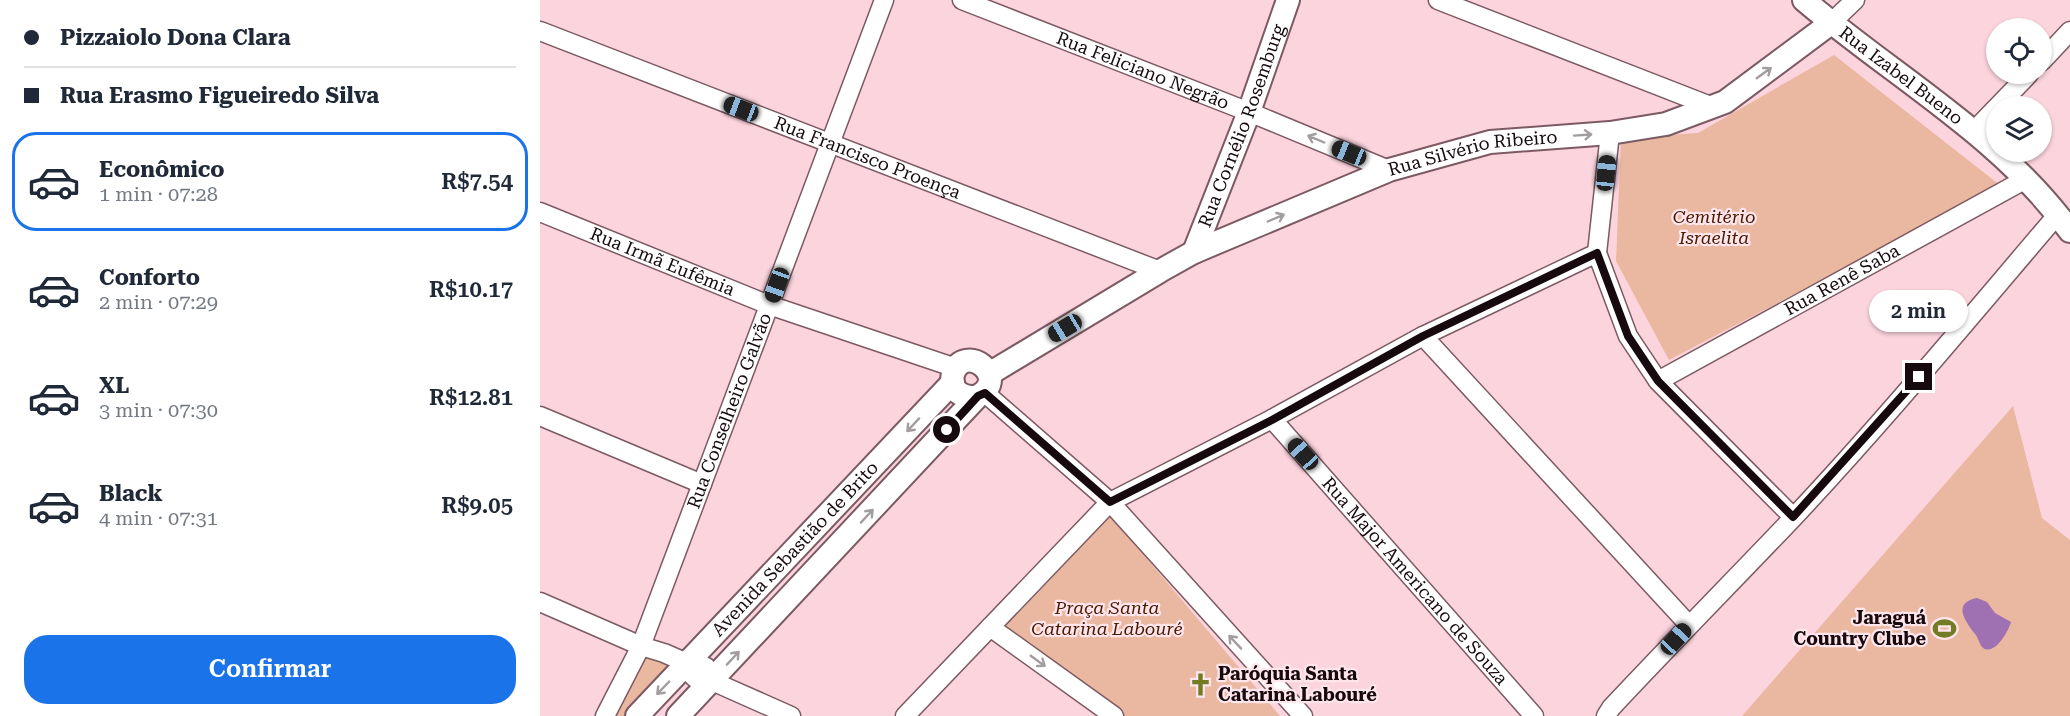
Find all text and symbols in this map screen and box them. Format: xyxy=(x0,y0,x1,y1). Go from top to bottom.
map controls xyxy=(1986,18,2052,162)
button: locate xyxy=(1986,18,2052,84)
street label: Rua Cornélio Rosemburg xyxy=(1194,20,1289,230)
street label: Rua Izabel Bueno xyxy=(1835,22,1967,129)
text: Pizzaiolo Dona Clara xyxy=(60,25,291,50)
street label: Rua Feliciano Negrão xyxy=(1054,27,1232,113)
one-way arrow xyxy=(1755,67,1771,79)
text: Rua Erasmo Figueiredo Silva xyxy=(60,83,379,108)
car xyxy=(721,94,761,124)
button: layers xyxy=(1986,96,2052,162)
street label: Rua Francisco Proença xyxy=(771,112,964,203)
street label: Rua Silvério Ribeiro xyxy=(1386,126,1558,180)
one-way arrow xyxy=(1573,130,1593,141)
one-way arrow xyxy=(1307,133,1325,144)
car xyxy=(1329,138,1369,168)
car xyxy=(1595,154,1617,192)
icon: car xyxy=(27,155,81,209)
text: Econômico xyxy=(99,157,225,182)
text: R$7.54 xyxy=(441,169,513,194)
text: 1 min · 07:28 xyxy=(99,182,218,206)
park label: Cemitério Israelita xyxy=(1673,206,1755,248)
one-way arrow xyxy=(1266,212,1284,223)
street label: Rua Irmã Eufêmia xyxy=(587,222,738,300)
street label: Rua Renê Saba xyxy=(1781,239,1903,320)
icon: car xyxy=(27,263,81,317)
text: Conforto xyxy=(99,265,200,290)
car xyxy=(762,265,792,305)
text: R$10.17 xyxy=(429,277,513,302)
text: 2 min · 07:29 xyxy=(99,290,218,314)
callout: 2 min xyxy=(1870,290,1968,332)
text: 2 min xyxy=(1891,299,1946,323)
street label: Rua Conselheiro Galvão xyxy=(683,310,775,511)
car xyxy=(1045,311,1085,345)
route end xyxy=(1905,363,1932,390)
icon: car xyxy=(27,371,81,425)
text: XL xyxy=(99,373,129,398)
text: R$12.81 xyxy=(429,385,513,410)
text: 3 min · 07:30 xyxy=(99,398,218,422)
route start xyxy=(933,416,960,443)
one-way arrow xyxy=(905,417,920,432)
car xyxy=(1284,435,1322,473)
street label: Avenida Sebastião de Brito xyxy=(707,457,882,640)
street label: Rua Major Americano de Souza xyxy=(1318,472,1513,689)
icon: car xyxy=(27,479,81,533)
text: Black xyxy=(99,481,163,506)
text: R$9.05 xyxy=(441,493,513,518)
text: 4 min · 07:31 xyxy=(99,506,218,530)
one-way arrow xyxy=(859,509,873,524)
park label: Praça Santa Catarina Labouré xyxy=(1031,597,1183,639)
place label: Jaraguá Country Clube xyxy=(1793,607,1926,649)
sports icon: Jaraguá Country Clube xyxy=(1931,615,1957,641)
car xyxy=(1657,620,1695,658)
one-way arrow xyxy=(1228,634,1242,649)
button: Confirmar xyxy=(24,635,516,704)
one-way arrow xyxy=(726,651,740,666)
one-way arrow xyxy=(1029,655,1045,667)
place label: Paróquia Santa Catarina Labouré xyxy=(1218,663,1377,705)
church icon: Paróquia Santa Catarina Labouré xyxy=(1187,671,1213,697)
one-way arrow xyxy=(656,681,670,696)

